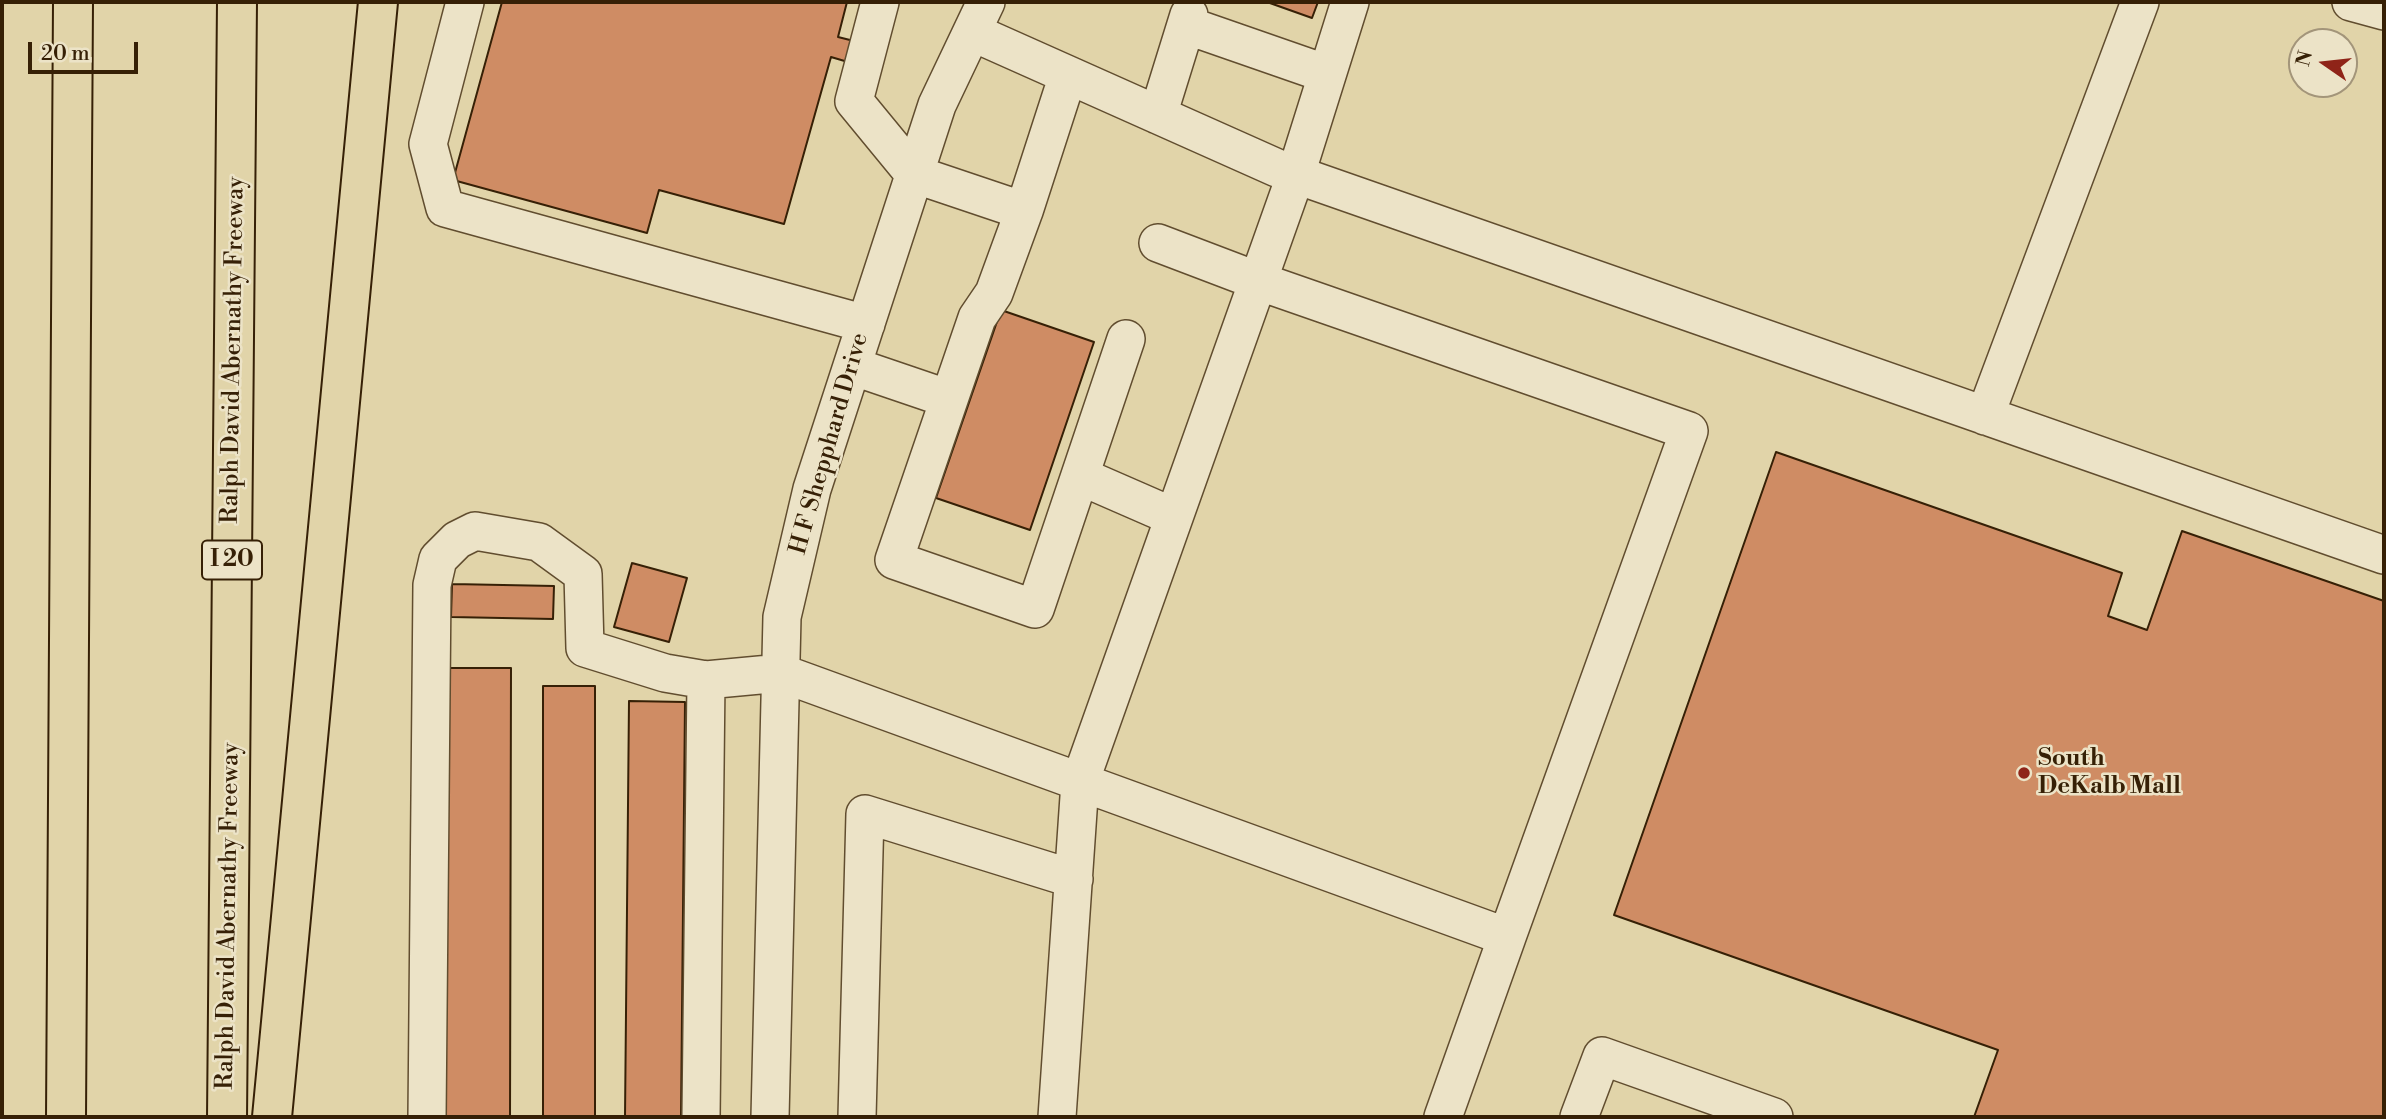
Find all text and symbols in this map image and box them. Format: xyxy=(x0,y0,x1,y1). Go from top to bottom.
scale bar xyxy=(32,28,142,72)
north arrow xyxy=(2288,28,2358,98)
text: 20 m xyxy=(41,41,90,67)
text: N xyxy=(2291,48,2318,69)
street label: Ralph David Abernathy Freeway xyxy=(217,176,251,524)
street label: H F Shepphard Drive xyxy=(785,330,875,558)
road number: I 20 xyxy=(202,540,262,580)
street label: Ralph David Abernathy Freeway xyxy=(212,742,246,1090)
place label: South DeKalb Mall xyxy=(2038,745,2181,801)
marker: South DeKalb Mall xyxy=(2016,765,2032,781)

